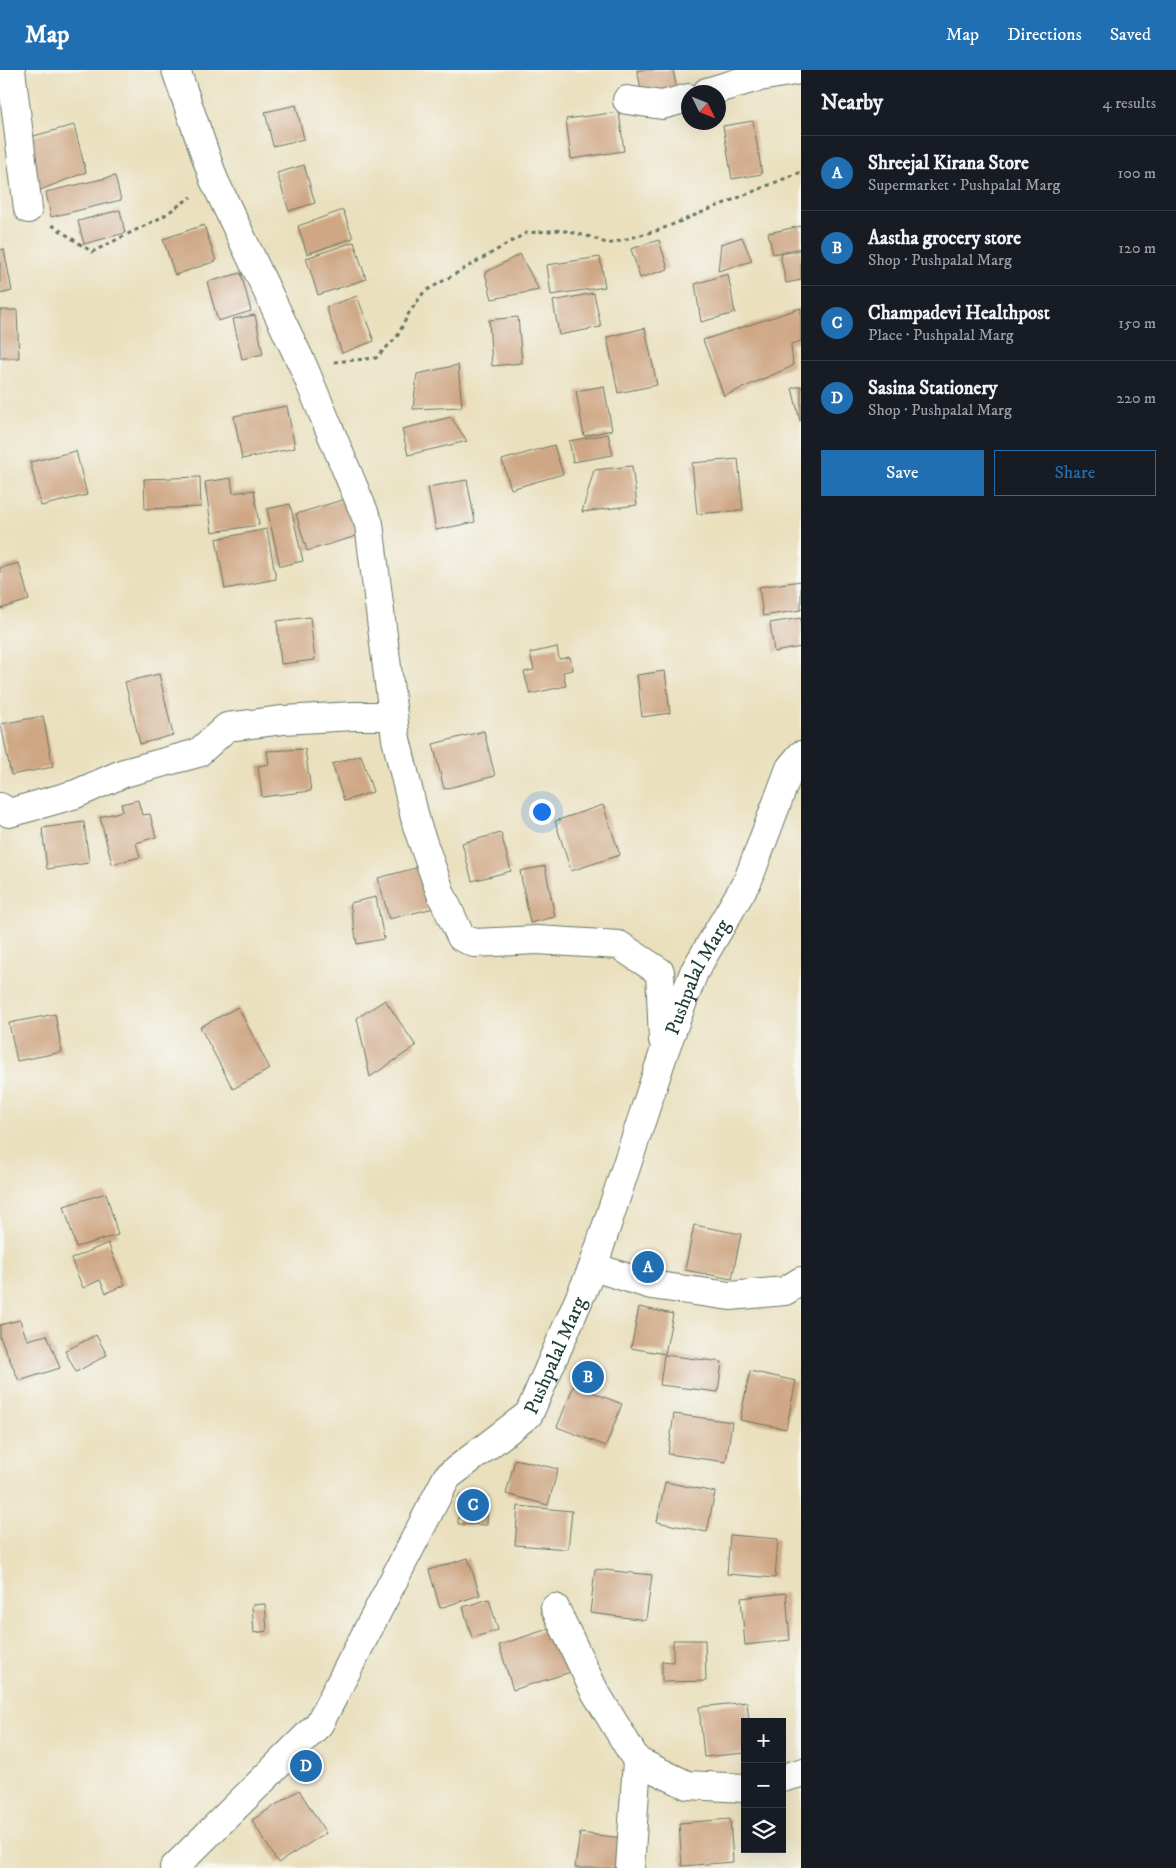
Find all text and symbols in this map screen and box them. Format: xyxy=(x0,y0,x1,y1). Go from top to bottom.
text: Map xyxy=(25,20,69,50)
text: Map xyxy=(946,24,979,46)
text: Directions xyxy=(1007,24,1082,46)
text: Saved xyxy=(1110,24,1151,46)
north arrow xyxy=(681,85,726,130)
text: Nearby xyxy=(821,90,883,116)
text: 4 results xyxy=(1103,93,1156,113)
text: Shreejal Kirana Store xyxy=(868,152,1029,175)
text: A xyxy=(832,163,842,183)
text: 100 m xyxy=(1118,163,1156,183)
text: Supermarket · Pushpalal Marg xyxy=(868,175,1060,195)
text: Aastha grocery store xyxy=(868,227,1021,250)
text: B xyxy=(832,238,842,258)
text: 120 m xyxy=(1118,238,1156,258)
text: Shop · Pushpalal Marg xyxy=(868,250,1012,270)
text: Champadevi Healthpost xyxy=(868,302,1050,325)
text: C xyxy=(832,313,842,333)
text: 150 m xyxy=(1118,313,1156,333)
text: Place · Pushpalal Marg xyxy=(868,325,1014,345)
text: Sasina Stationery xyxy=(868,377,998,400)
text: D xyxy=(831,388,843,408)
text: 220 m xyxy=(1116,388,1156,408)
text: Shop · Pushpalal Marg xyxy=(868,400,1012,420)
button: Save xyxy=(821,450,984,496)
button: Share xyxy=(994,450,1156,496)
your location xyxy=(529,799,555,825)
street label: Pushpalal Marg xyxy=(661,915,736,1039)
pin: A xyxy=(632,1248,664,1286)
street label: Pushpalal Marg xyxy=(519,1293,593,1419)
pin: B xyxy=(572,1358,604,1396)
pin: C xyxy=(457,1486,489,1524)
map controls xyxy=(741,1718,786,1853)
button: + xyxy=(741,1718,786,1763)
pin: D xyxy=(290,1747,322,1785)
button: − xyxy=(741,1763,786,1808)
button: layers xyxy=(741,1808,786,1853)

